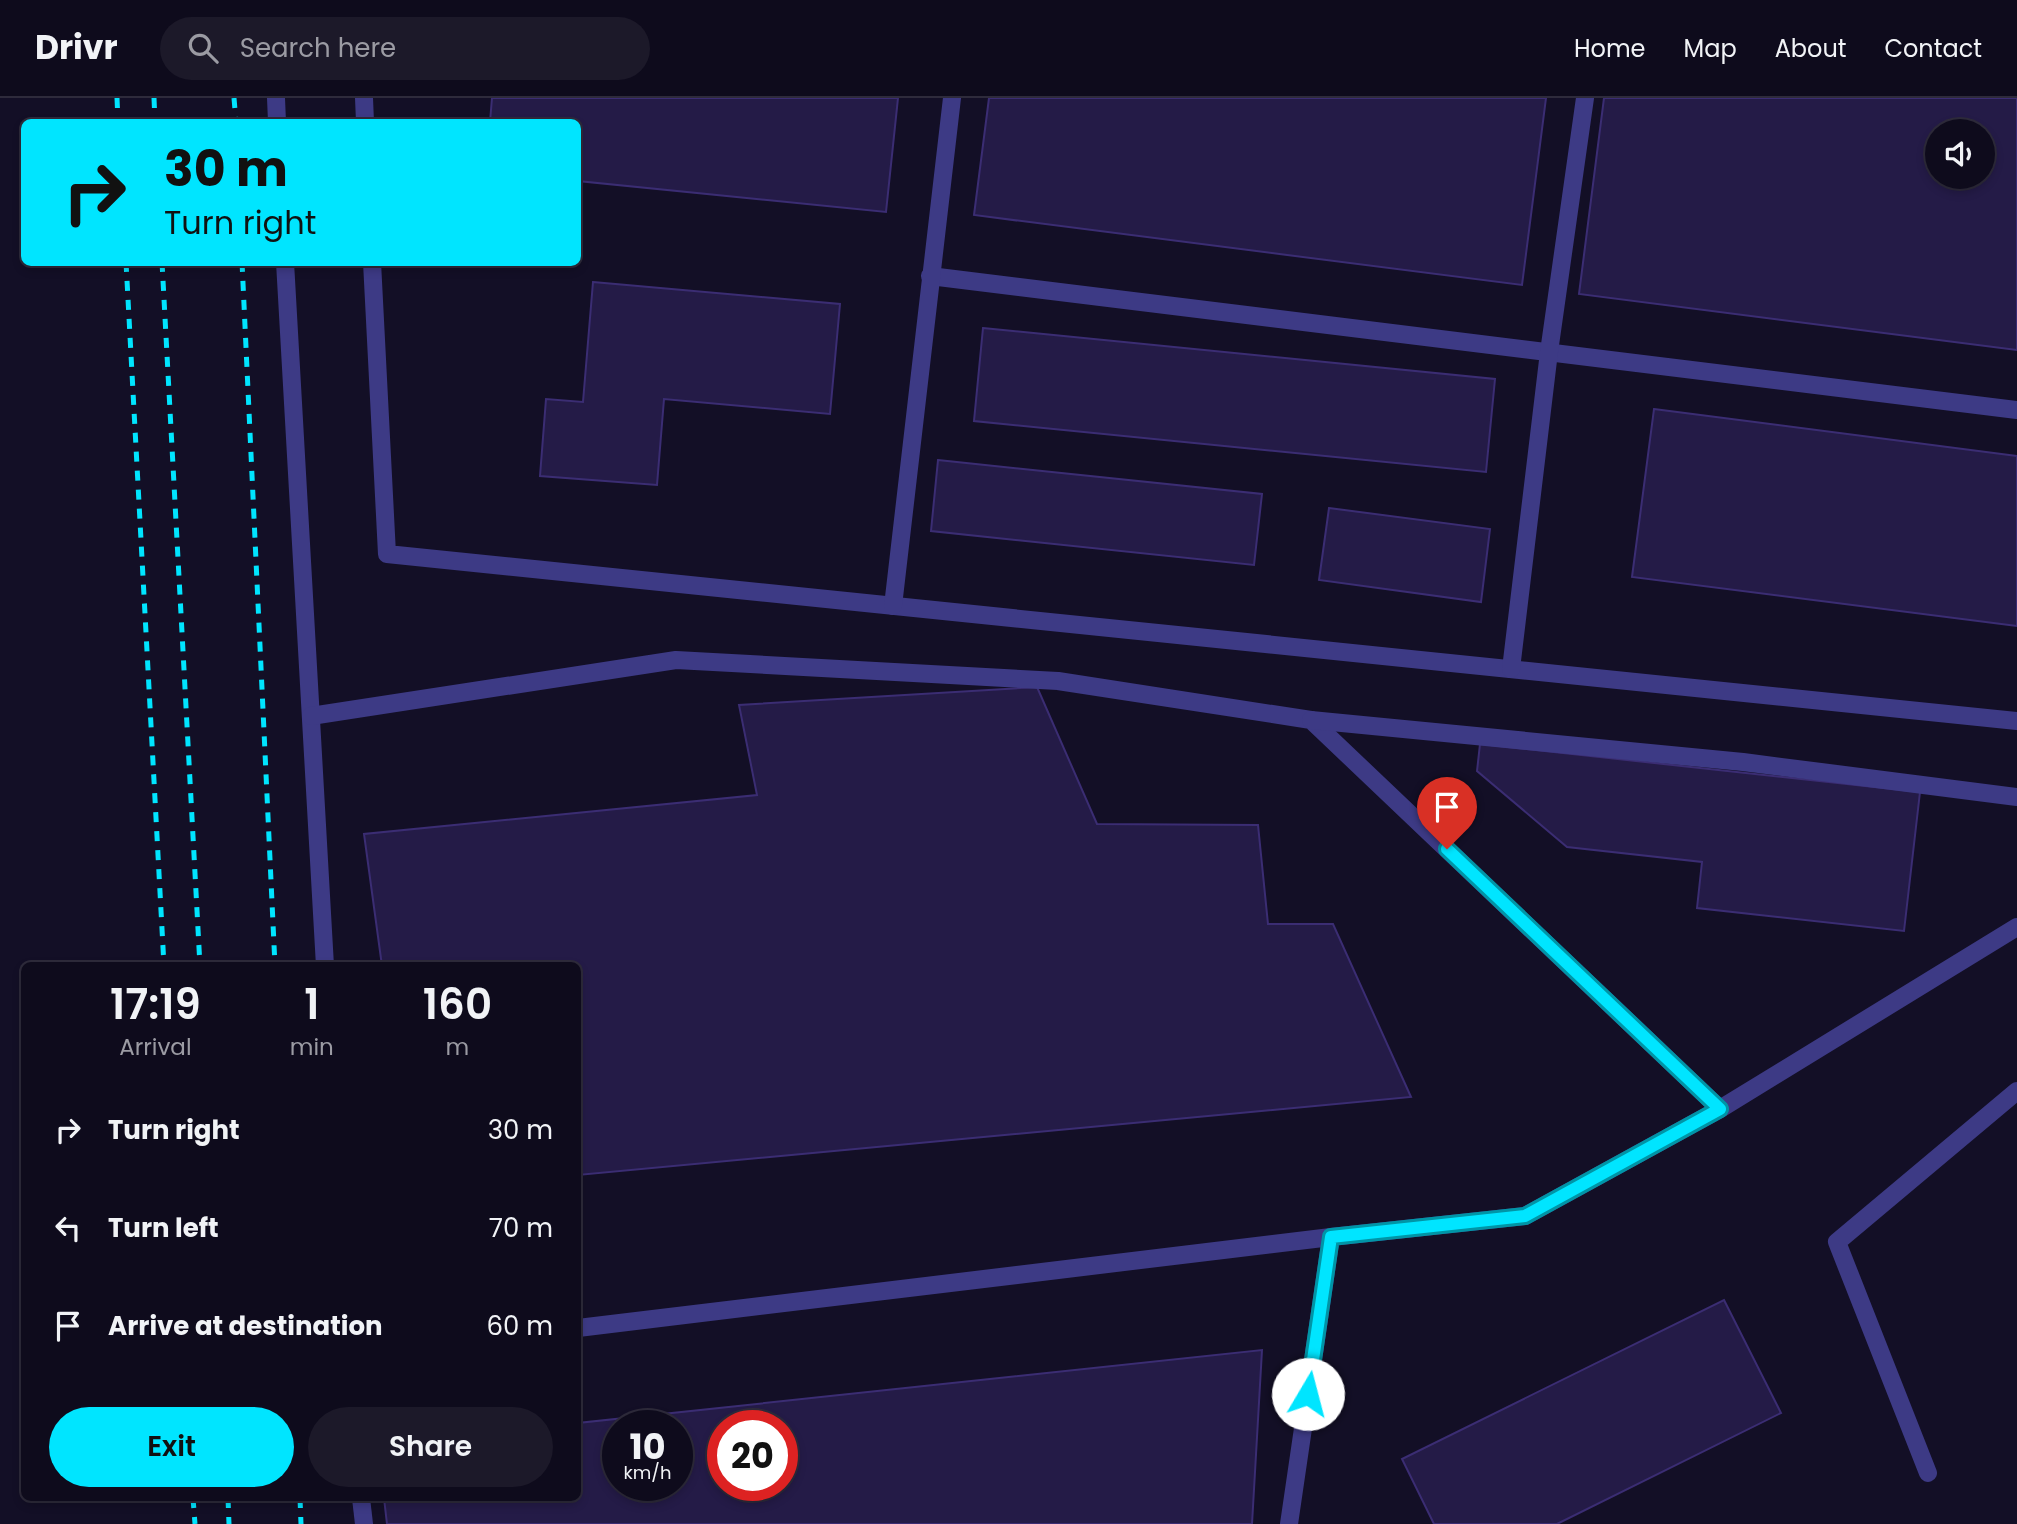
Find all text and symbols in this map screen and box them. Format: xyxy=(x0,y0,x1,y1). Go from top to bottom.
search box xyxy=(160,17,650,80)
text: Drivr xyxy=(35,24,118,71)
icon: search xyxy=(184,29,222,67)
text: Search here xyxy=(240,30,396,66)
text: Home xyxy=(1574,32,1646,65)
text: Map xyxy=(1684,32,1737,65)
text: About xyxy=(1775,32,1846,65)
text: Contact xyxy=(1884,32,1982,65)
map controls xyxy=(1925,119,1995,189)
button: sound xyxy=(1925,119,1995,189)
text: 30 m xyxy=(164,135,288,203)
icon: right xyxy=(49,147,140,238)
text: Turn right xyxy=(164,200,316,245)
pin xyxy=(1417,777,1477,849)
icon: arrive xyxy=(1428,788,1466,826)
text: 17:19 xyxy=(110,975,201,1034)
text: 1 xyxy=(304,975,319,1034)
text: 160 xyxy=(423,975,492,1034)
text: Arrival xyxy=(119,1031,192,1063)
text: min xyxy=(290,1031,334,1063)
text: m xyxy=(446,1031,469,1063)
icon: right xyxy=(49,1111,87,1149)
text: Turn right xyxy=(108,1112,240,1148)
text: 30 m xyxy=(488,1112,553,1148)
icon: left xyxy=(49,1209,87,1247)
text: Turn left xyxy=(108,1210,219,1246)
text: 70 m xyxy=(489,1210,553,1246)
icon: arrive xyxy=(49,1307,87,1345)
text: Arrive at destination xyxy=(108,1308,383,1344)
text: 60 m xyxy=(486,1308,553,1344)
position arrow xyxy=(1271,1357,1345,1431)
button: Exit xyxy=(49,1407,294,1487)
button: Share xyxy=(308,1407,553,1487)
speed limit sign: 20 xyxy=(707,1410,798,1501)
text: 10 xyxy=(630,1422,665,1471)
text: km/h xyxy=(624,1460,671,1485)

